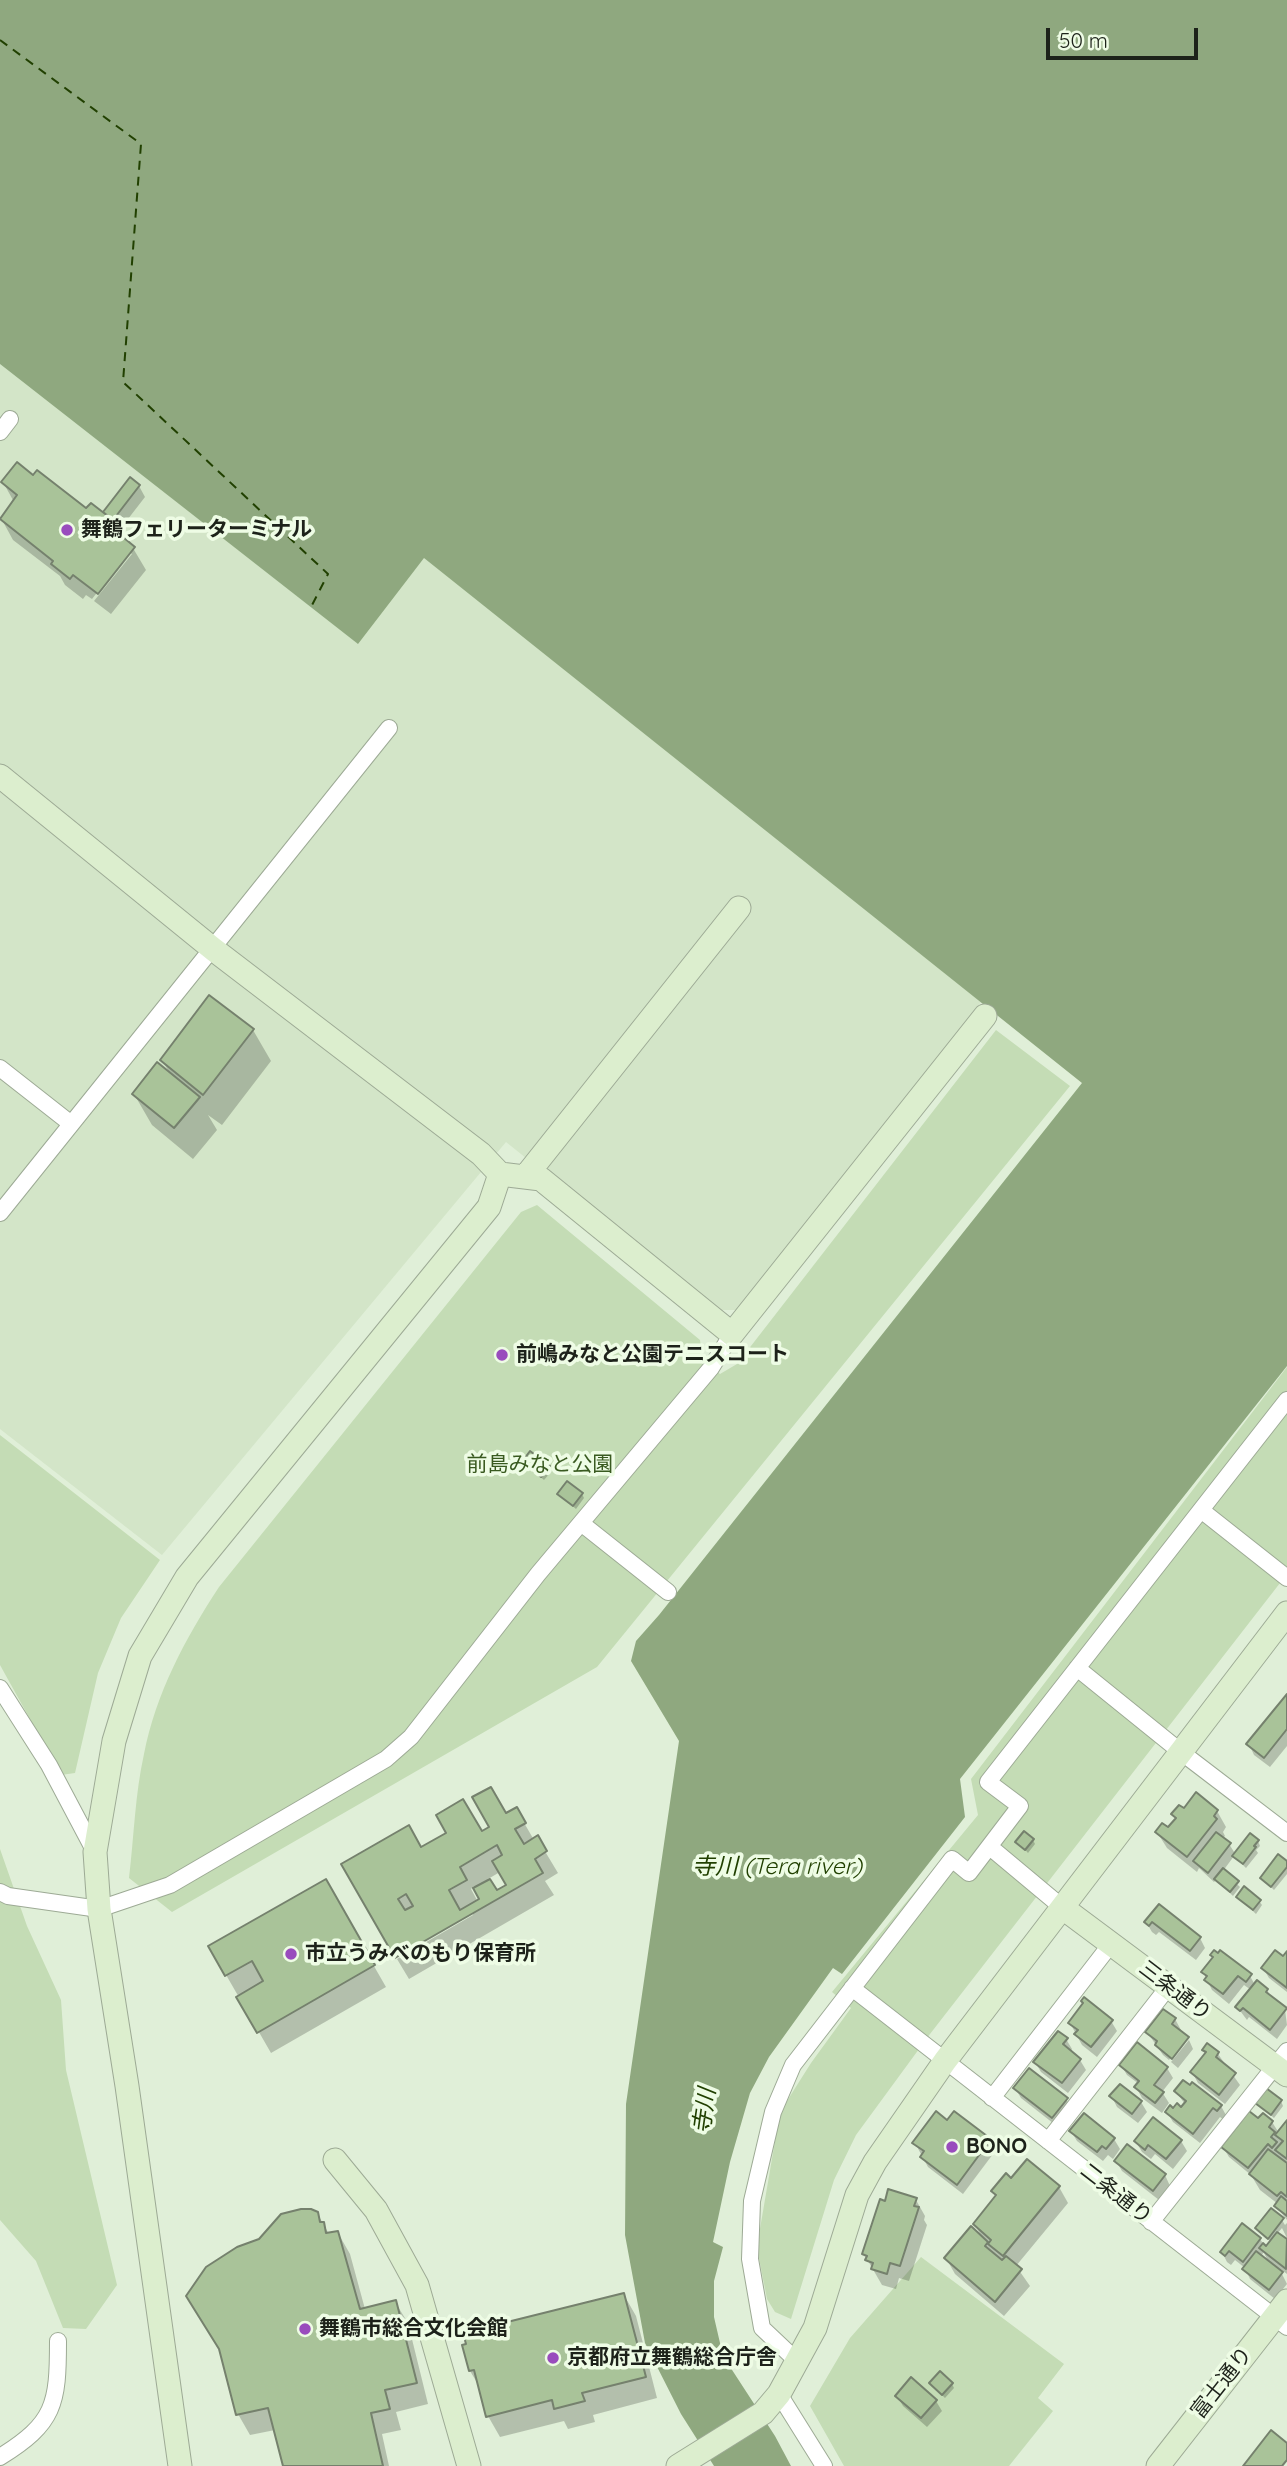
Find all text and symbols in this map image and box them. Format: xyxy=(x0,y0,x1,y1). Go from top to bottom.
scale bar xyxy=(1049,14,1201,58)
text: 50 m xyxy=(1059,27,1108,53)
place label: 舞鶴フェリーターミナル xyxy=(81,517,312,543)
marker: 舞鶴フェリーターミナル xyxy=(59,522,75,538)
place label: 前嶋みなと公園テニスコート xyxy=(516,1342,789,1368)
marker: 前嶋みなと公園テニスコート xyxy=(494,1347,510,1363)
park label: 前島みなと公園 xyxy=(467,1452,613,1478)
water label: 寺川 (Tera river) xyxy=(692,1853,862,1881)
place label: 市立うみべのもり保育所 xyxy=(305,1941,536,1967)
marker: 市立うみべのもり保育所 xyxy=(283,1946,299,1962)
street label: 三条通り xyxy=(1134,1956,1216,2026)
water label: 寺川 xyxy=(688,2086,722,2136)
place label: BONO xyxy=(966,2134,1027,2160)
marker: BONO xyxy=(944,2139,960,2155)
street label: 二条通り xyxy=(1075,2158,1157,2230)
place label: 舞鶴市総合文化会館 xyxy=(319,2316,508,2342)
marker: 舞鶴市総合文化会館 xyxy=(297,2321,313,2337)
street label: 富士通り xyxy=(1186,2342,1258,2424)
place label: 京都府立舞鶴総合庁舎 xyxy=(567,2345,777,2371)
marker: 京都府立舞鶴総合庁舎 xyxy=(545,2350,561,2366)

